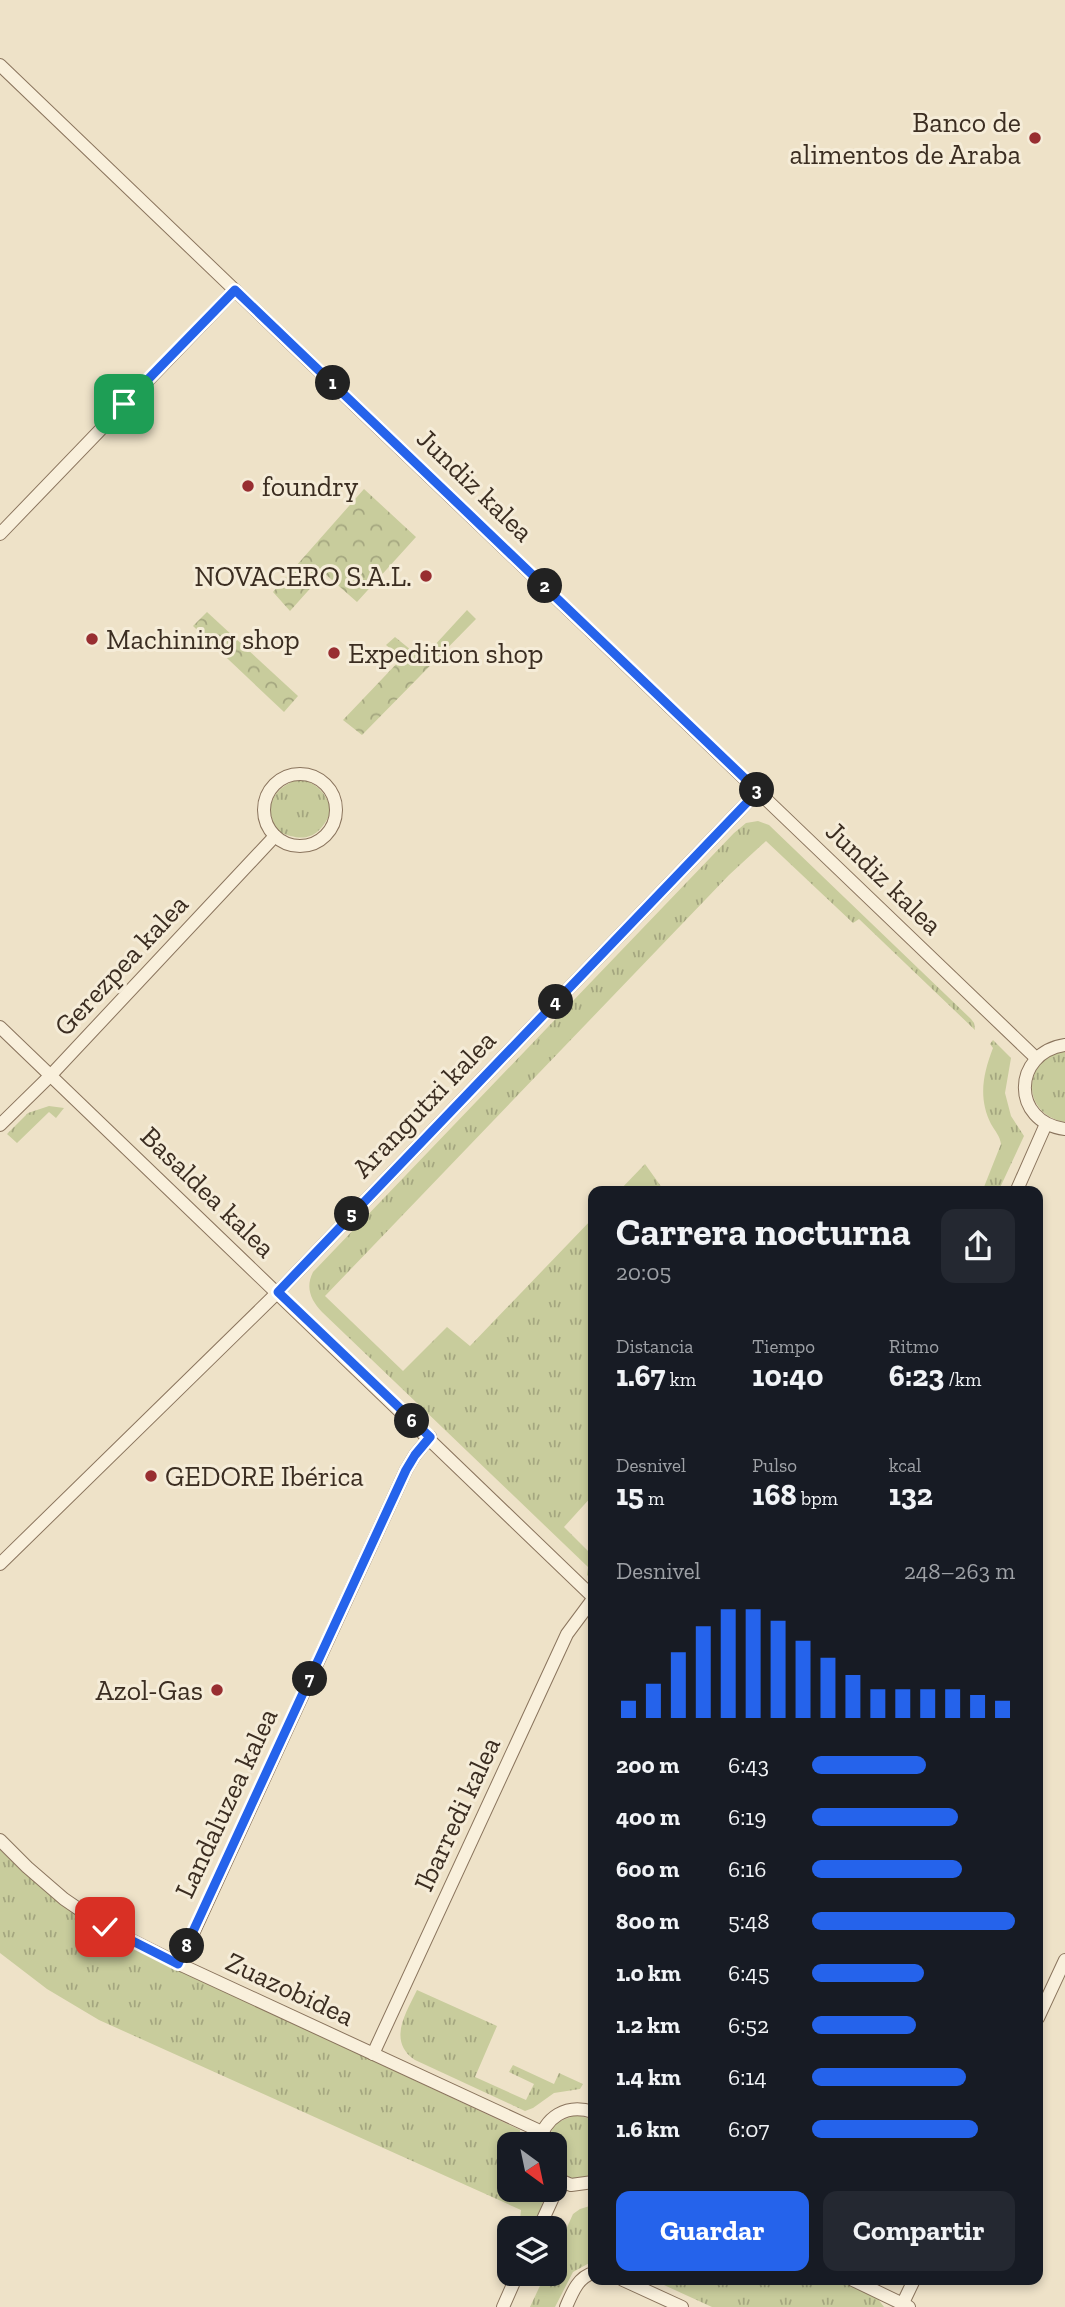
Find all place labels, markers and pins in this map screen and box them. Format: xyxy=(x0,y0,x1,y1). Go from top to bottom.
place label: Banco de alimentos de Araba xyxy=(789,106,1021,171)
marker: Banco de alimentos de Araba xyxy=(1027,130,1043,146)
pin: 1 xyxy=(316,366,350,400)
pin xyxy=(94,374,154,434)
place label: foundry xyxy=(262,470,359,503)
marker: foundry xyxy=(240,478,256,494)
place label: NOVACERO S.A.L. xyxy=(194,560,412,593)
marker: NOVACERO S.A.L. xyxy=(418,568,434,584)
pin: 2 xyxy=(528,568,562,604)
place label: Machining shop xyxy=(106,623,300,656)
marker: Machining shop xyxy=(84,631,100,647)
place label: Expedition shop xyxy=(348,637,543,670)
marker: Expedition shop xyxy=(326,645,342,661)
pin: 3 xyxy=(740,772,774,808)
pin: 4 xyxy=(538,984,574,1020)
pin: 5 xyxy=(334,1196,370,1232)
pin: 6 xyxy=(394,1404,430,1438)
place label: GEDORE Ibérica xyxy=(165,1460,364,1493)
marker: GEDORE Ibérica xyxy=(143,1468,159,1484)
pin: 7 xyxy=(292,1662,328,1696)
place label: Azol-Gas xyxy=(96,1674,203,1707)
marker: Azol-Gas xyxy=(209,1682,225,1698)
pin xyxy=(75,1897,135,1957)
pin: 8 xyxy=(170,1928,204,1964)

